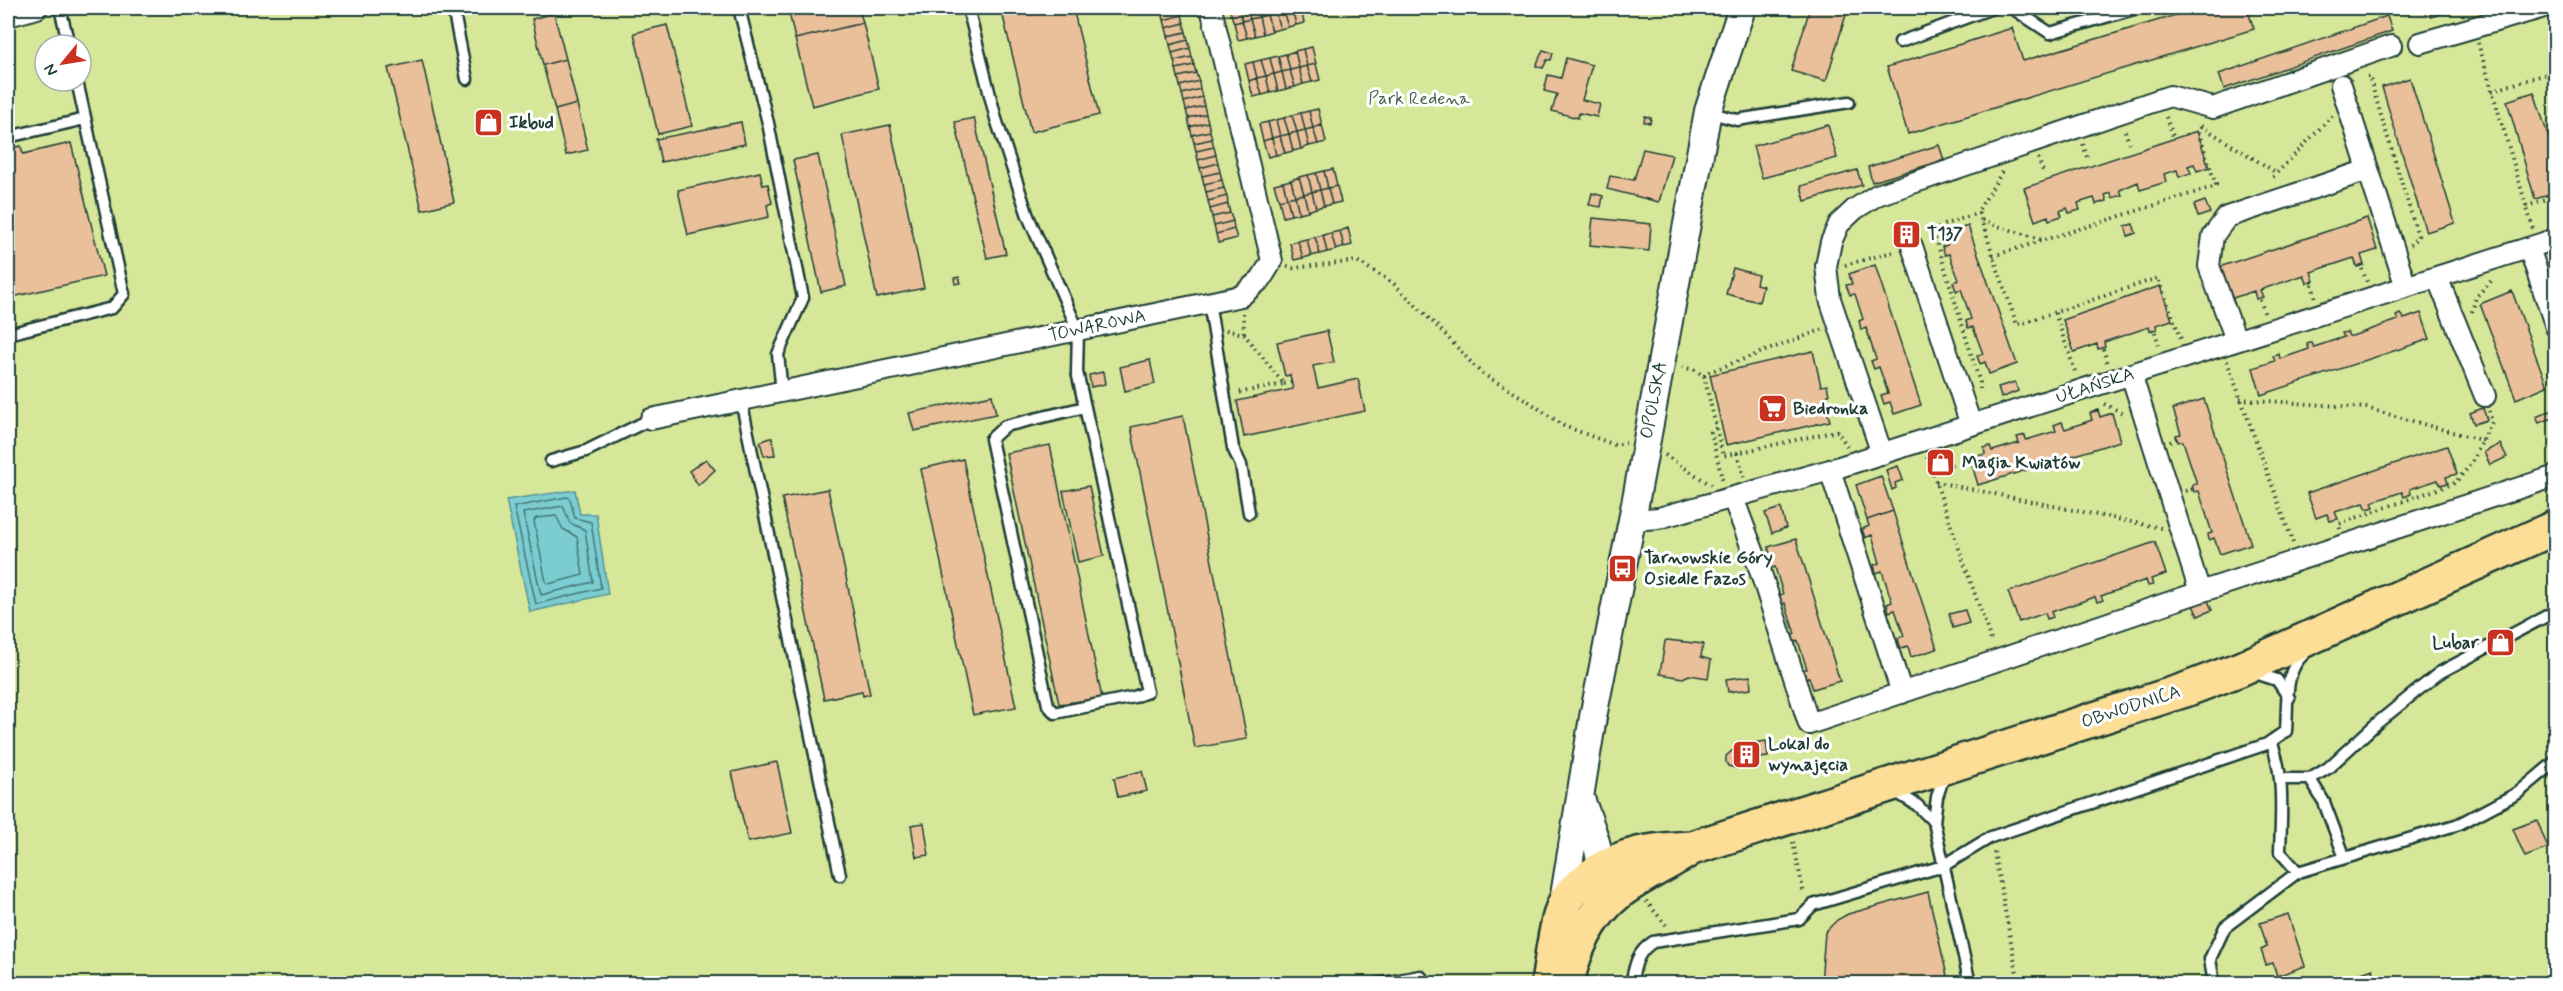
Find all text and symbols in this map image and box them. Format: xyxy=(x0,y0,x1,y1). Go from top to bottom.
north arrow xyxy=(33,33,93,93)
text: N xyxy=(40,60,63,80)
park label: Park Redena xyxy=(1368,87,1470,111)
shop icon: Ikbud xyxy=(472,107,504,139)
place label: Ikbud xyxy=(509,111,554,135)
building icon: T137 xyxy=(1890,218,1922,250)
place label: T137 xyxy=(1927,222,1963,246)
street label: TOWAROWA xyxy=(1046,304,1148,348)
street label: OPOLSKA xyxy=(1635,359,1673,441)
street label: UŁAŃSKA xyxy=(2053,362,2137,410)
supermarket icon: Biedronka xyxy=(1756,393,1788,425)
place label: Biedronka xyxy=(1793,397,1868,421)
shop icon: Magia Kwiatów xyxy=(1925,447,1957,479)
place label: Magia Kwiatów xyxy=(1962,451,2081,477)
place label: Tarnowskie Góry Osiedle Fazos xyxy=(1644,546,1773,591)
bus stop icon: Tarnowskie Góry Osiedle Fazos xyxy=(1607,552,1639,584)
shop icon: Lubar xyxy=(2484,627,2516,659)
place label: Lubar xyxy=(2432,631,2480,655)
street label: OBWODNICA xyxy=(2078,680,2184,734)
place label: Lokal do wynajęcia xyxy=(1768,732,1848,777)
building icon: Lokal do wynajęcia xyxy=(1731,738,1763,770)

